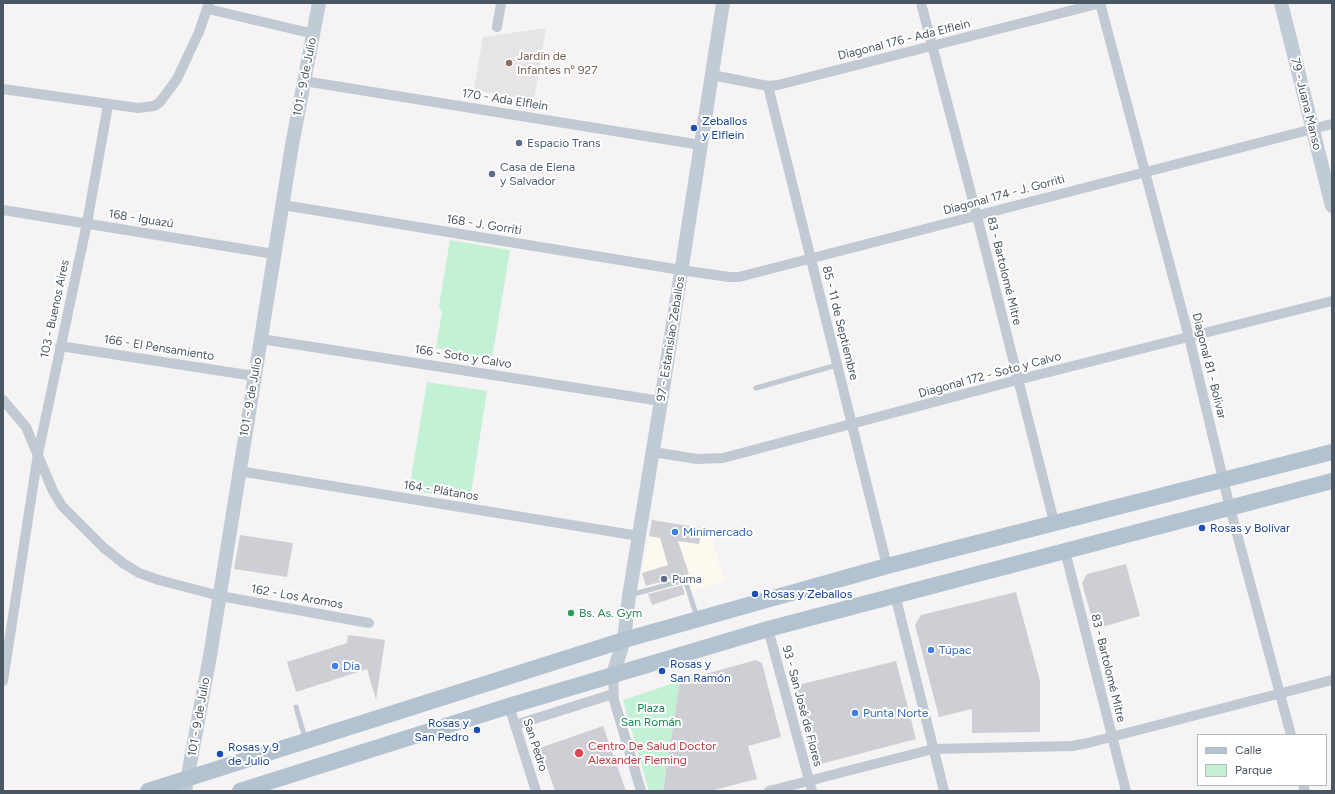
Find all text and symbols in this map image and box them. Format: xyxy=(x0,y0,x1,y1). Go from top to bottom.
street label: Diagonal 176 - Ada Elflein xyxy=(836,17,972,63)
street label: 101 - 9 de Julio xyxy=(290,36,320,118)
place label: Jardín de Infantes nº 927 xyxy=(517,49,598,77)
street label: 79 - Juana Manso xyxy=(1288,56,1324,152)
marker: Jardín de Infantes nº 927 xyxy=(504,58,514,68)
street label: 170 - Ada Elflein xyxy=(461,86,549,114)
place label: Zeballos y Elflein xyxy=(702,114,747,142)
marker: Zeballos y Elflein xyxy=(689,123,699,133)
place label: Espacio Trans xyxy=(527,136,601,150)
marker: Espacio Trans xyxy=(514,138,524,148)
place label: Casa de Elena y Salvador xyxy=(500,160,575,188)
marker: Casa de Elena y Salvador xyxy=(487,169,497,179)
street label: Diagonal 174 - J. Gorriti xyxy=(942,172,1066,218)
street label: 168 - Iguazú xyxy=(107,207,175,231)
street label: 168 - J. Gorriti xyxy=(445,212,523,238)
street label: 83 - Bartolomé Mitre xyxy=(984,215,1024,327)
street label: 103 - Buenos Aires xyxy=(38,259,72,359)
street label: 85 - 11 de Septiembre xyxy=(819,264,861,382)
street label: 97 - Estanislao Zeballos xyxy=(654,275,688,403)
street label: Diagonal 81 - Bolivar xyxy=(1189,311,1229,421)
street label: 166 - El Pensamiento xyxy=(103,332,215,364)
street label: 166 - Soto y Calvo xyxy=(413,342,513,372)
street label: Diagonal 172 - Soto y Calvo xyxy=(917,349,1063,401)
street label: 101 - 9 de Julio xyxy=(237,356,265,438)
street label: 164 - Plátanos xyxy=(402,478,480,504)
place label: Rosas y Bolívar xyxy=(1210,521,1290,535)
marker: Rosas y Bolívar xyxy=(1197,523,1207,533)
place label: Minimercado xyxy=(683,525,753,539)
marker: Minimercado xyxy=(670,527,680,537)
place label: Puma xyxy=(672,572,702,586)
marker: Puma xyxy=(659,574,669,584)
street label: 162 - Los Aromos xyxy=(250,582,344,612)
place label: Rosas y Zeballos xyxy=(763,587,852,601)
marker: Rosas y Zeballos xyxy=(750,589,760,599)
place label: Bs. As. Gym xyxy=(579,606,642,620)
marker: Bs. As. Gym xyxy=(566,608,576,618)
street label: 83 - Bartolomé Mitre xyxy=(1088,612,1128,724)
place label: Túpac xyxy=(939,643,971,657)
street label: 93 - San José de Flores xyxy=(779,644,825,768)
marker: Túpac xyxy=(926,645,936,655)
place label: Rosas y San Ramón xyxy=(670,657,731,685)
place label: Dia xyxy=(343,659,360,673)
marker: Dia xyxy=(330,661,340,671)
marker: Rosas y San Ramón xyxy=(657,666,667,676)
street label: 101 - 9 de Julio xyxy=(185,676,213,758)
park label: Plaza San Román xyxy=(621,701,681,729)
place label: Punta Norte xyxy=(863,706,928,720)
marker: Punta Norte xyxy=(850,708,860,718)
place label: Rosas y San Pedro xyxy=(414,716,469,744)
street label: San Pedro xyxy=(520,717,550,773)
marker: Rosas y San Pedro xyxy=(472,725,482,735)
legend xyxy=(1197,734,1327,786)
place label: Centro De Salud Doctor Alexander Fleming xyxy=(588,739,716,767)
place label: Rosas y 9 de Julio xyxy=(228,740,279,768)
text: Calle xyxy=(1235,743,1262,757)
marker: Centro De Salud Doctor Alexander Fleming xyxy=(573,747,585,759)
marker: Rosas y 9 de Julio xyxy=(215,749,225,759)
text: Parque xyxy=(1235,763,1272,777)

